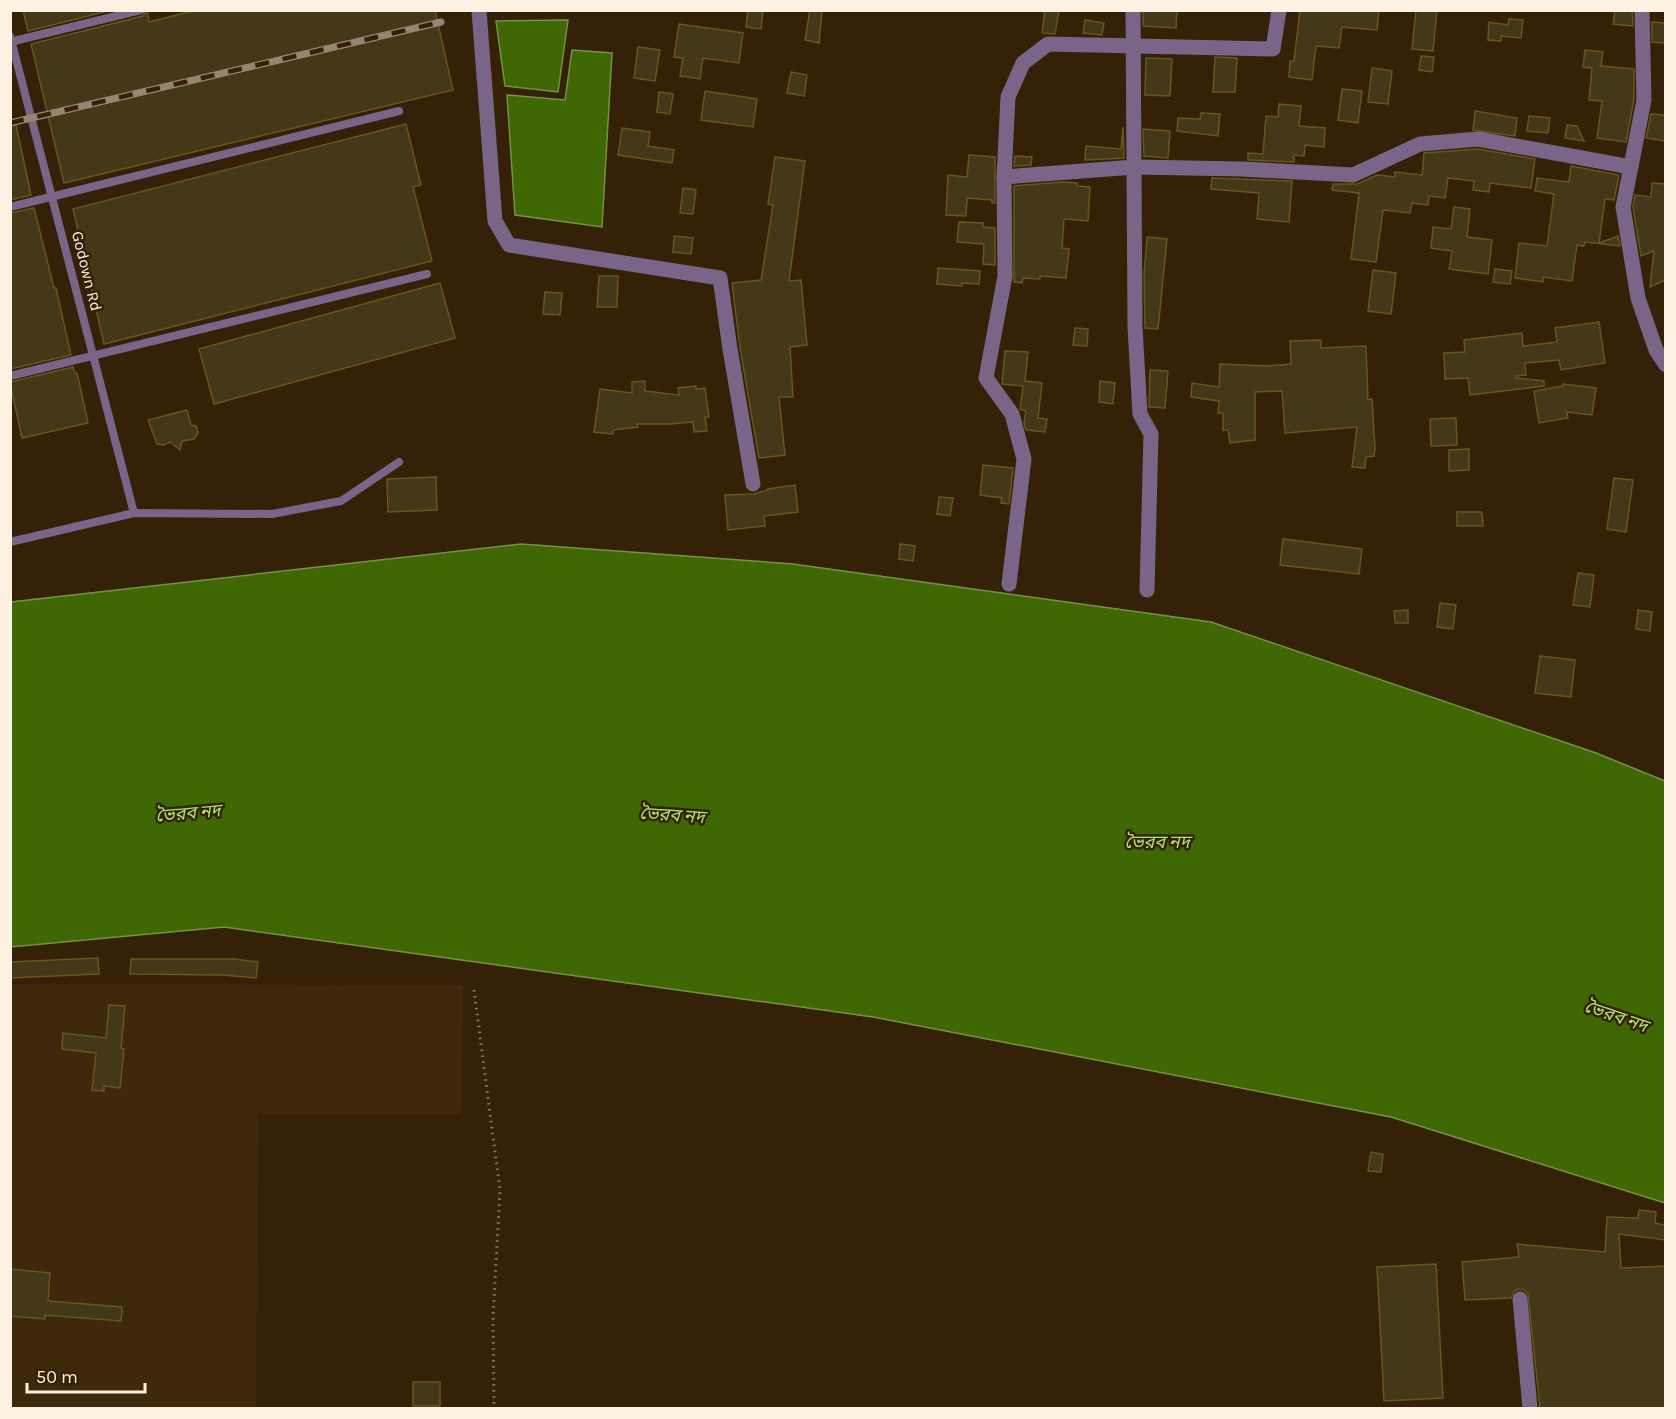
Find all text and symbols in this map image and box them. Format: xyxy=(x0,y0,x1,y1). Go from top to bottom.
street label: Godown Rd xyxy=(68,229,106,313)
water label: ভৈরব নদ xyxy=(155,799,224,827)
water label: ভৈরব নদ xyxy=(639,802,708,828)
water label: ভৈরব নদ xyxy=(1124,831,1193,853)
water label: ভৈরব নদ xyxy=(1582,995,1653,1038)
scale bar xyxy=(27,1356,146,1394)
text: 50 m xyxy=(36,1366,78,1388)

